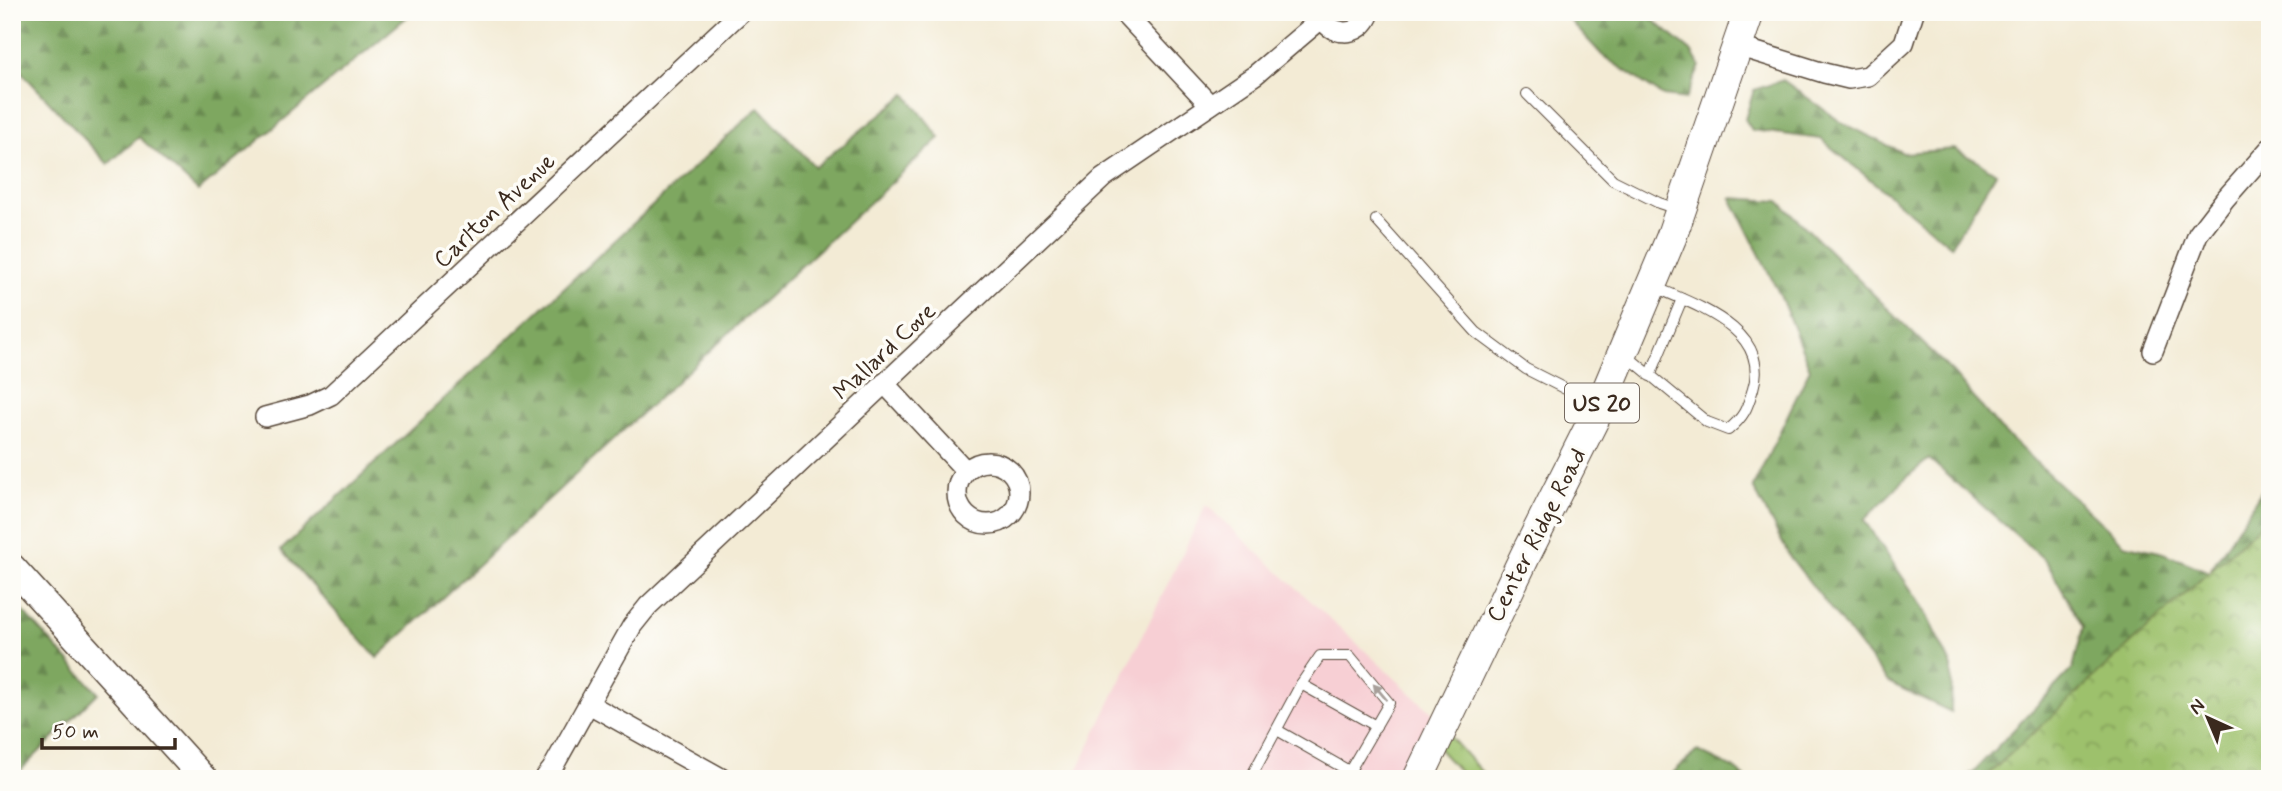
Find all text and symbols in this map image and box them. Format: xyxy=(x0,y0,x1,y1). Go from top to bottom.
street label: Carlton Avenue xyxy=(427,147,563,276)
street label: Mallard Cove xyxy=(827,296,943,408)
road number: US 20 xyxy=(1565,384,1639,422)
street label: Center Ridge Road xyxy=(1480,443,1595,628)
north arrow xyxy=(2174,682,2244,752)
one-way arrow xyxy=(1373,684,1388,701)
text: N xyxy=(2184,693,2210,720)
scale bar xyxy=(42,707,175,751)
text: 50 m xyxy=(52,718,99,746)

